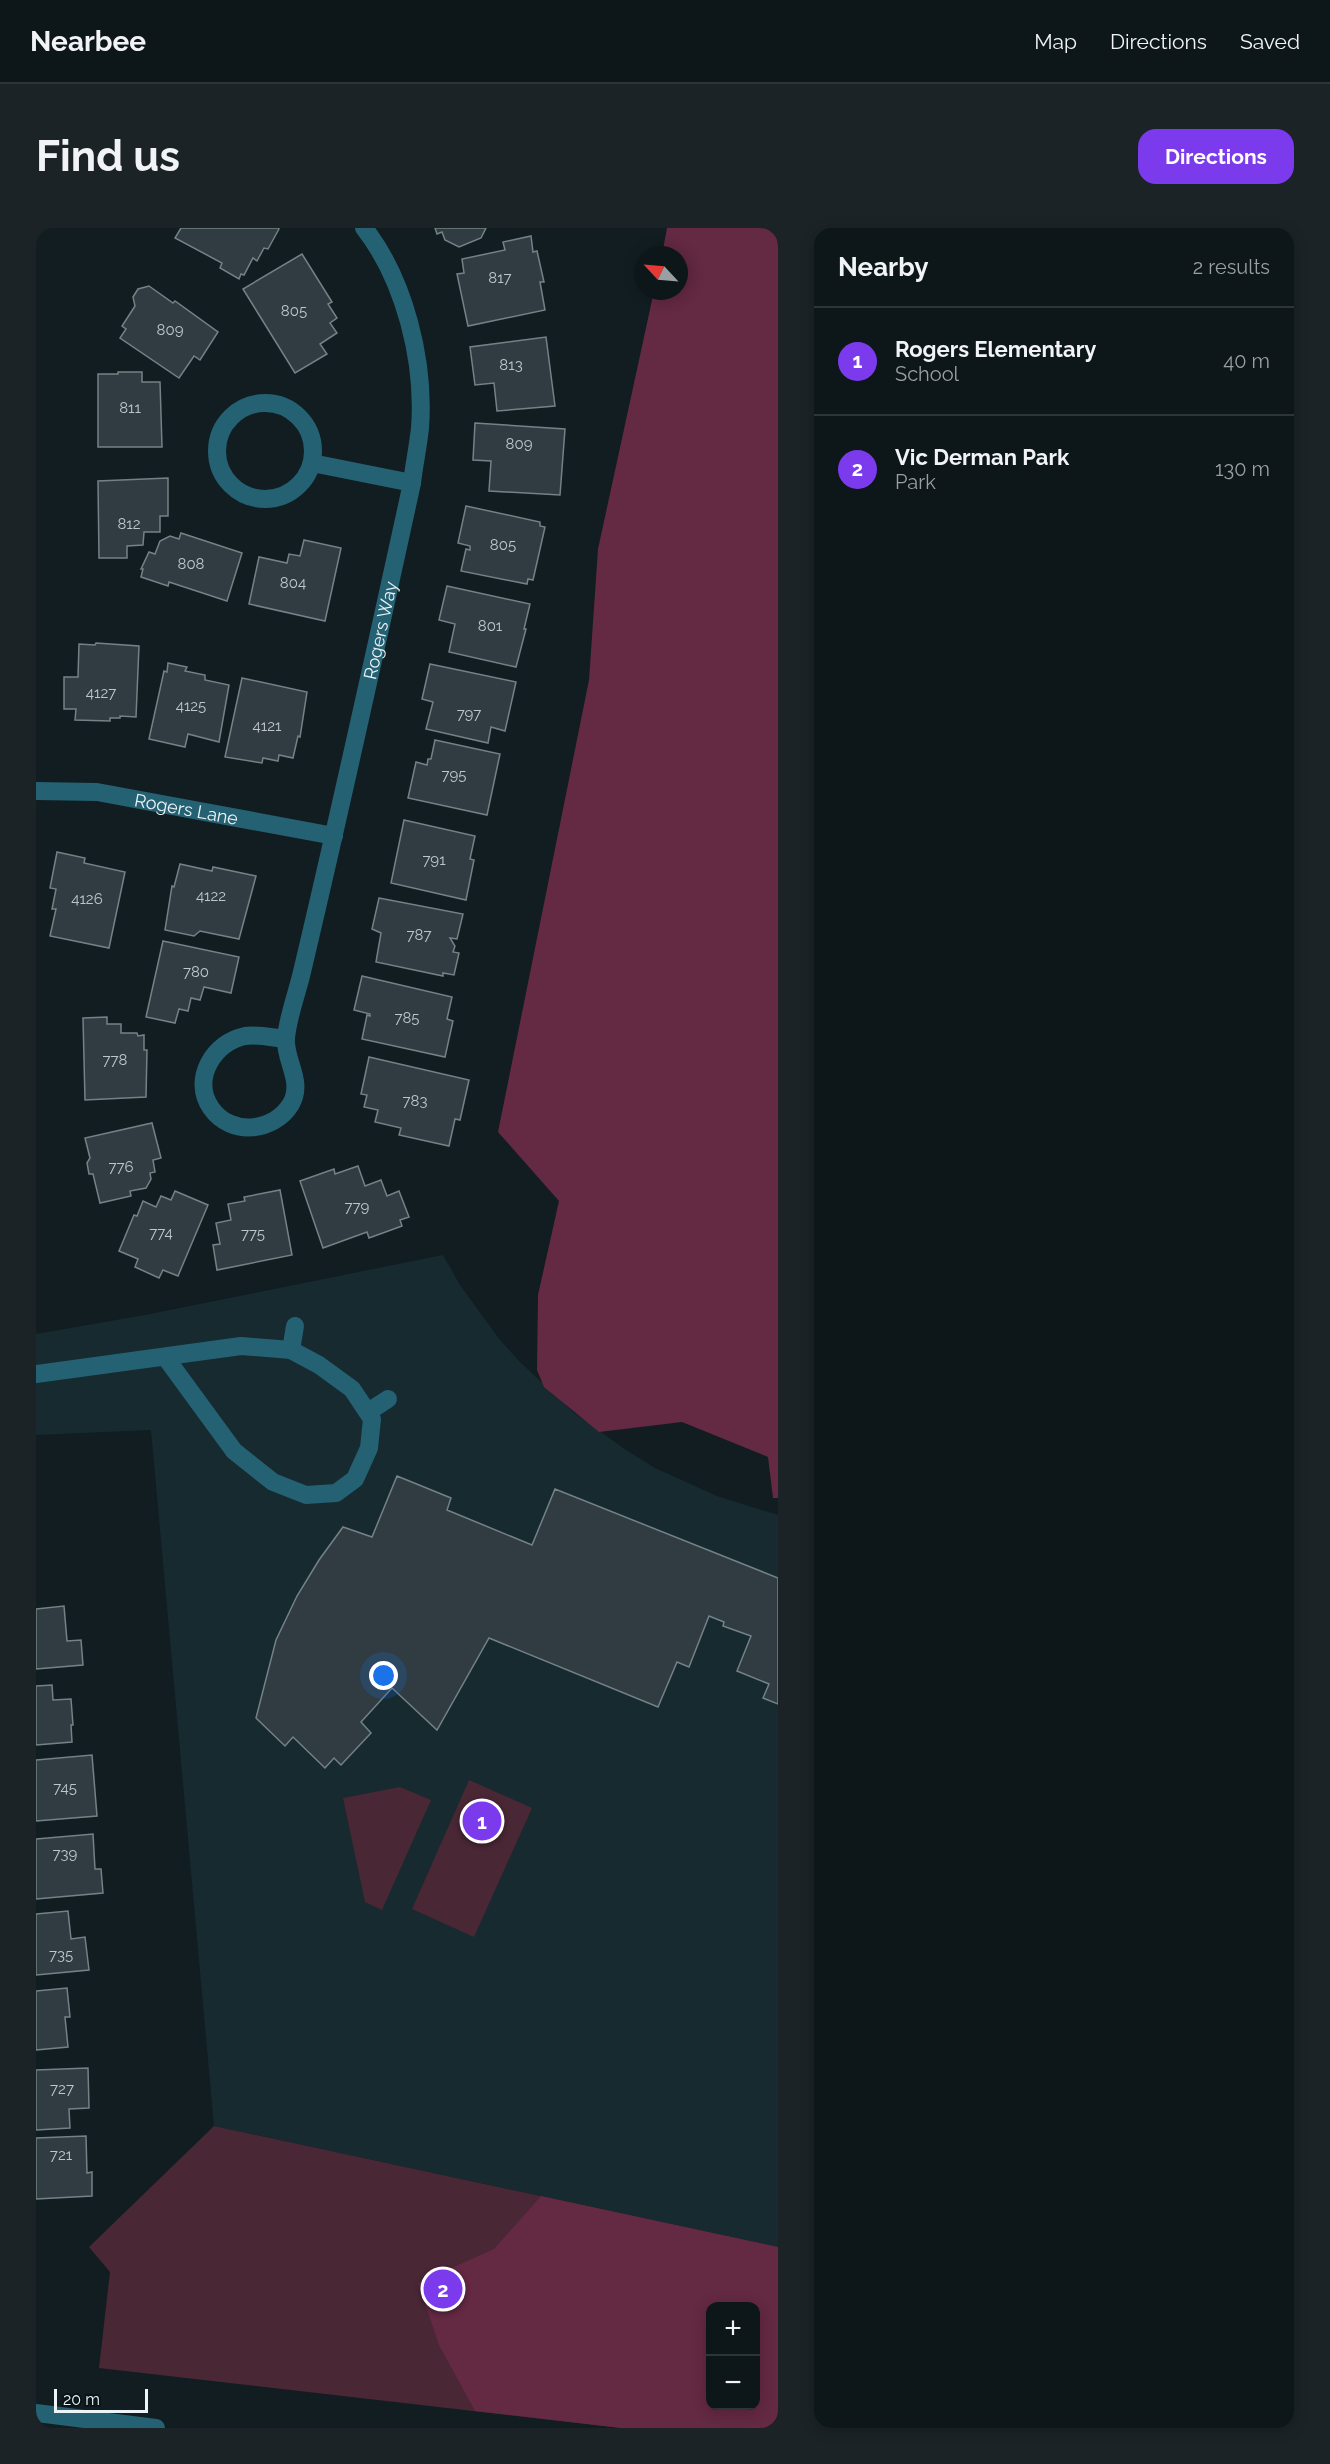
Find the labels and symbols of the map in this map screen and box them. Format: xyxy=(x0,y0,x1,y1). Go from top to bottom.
north arrow xyxy=(634,246,688,300)
house number: 817 xyxy=(488,269,512,287)
house number: 805 xyxy=(281,302,307,320)
house number: 809 xyxy=(157,321,184,339)
house number: 813 xyxy=(499,356,523,374)
house number: 811 xyxy=(119,399,141,417)
house number: 809 xyxy=(506,435,533,453)
house number: 812 xyxy=(117,515,141,533)
house number: 805 xyxy=(490,536,516,554)
house number: 808 xyxy=(178,555,205,573)
house number: 804 xyxy=(280,574,306,592)
street label: Rogers Way xyxy=(359,579,401,681)
house number: 801 xyxy=(478,617,503,635)
house number: 4127 xyxy=(86,684,116,702)
house number: 4125 xyxy=(176,697,206,715)
house number: 797 xyxy=(457,705,481,723)
house number: 4121 xyxy=(253,717,282,735)
house number: 795 xyxy=(442,766,466,784)
street label: Rogers Lane xyxy=(133,789,240,829)
house number: 791 xyxy=(422,851,446,869)
house number: 4122 xyxy=(196,887,226,905)
house number: 4126 xyxy=(71,890,103,908)
house number: 787 xyxy=(407,926,431,944)
house number: 780 xyxy=(183,963,209,981)
house number: 785 xyxy=(394,1009,420,1027)
house number: 778 xyxy=(103,1051,128,1069)
house number: 783 xyxy=(403,1092,427,1110)
house number: 776 xyxy=(108,1158,134,1176)
house number: 779 xyxy=(345,1198,370,1216)
house number: 774 xyxy=(149,1224,173,1242)
house number: 775 xyxy=(241,1225,265,1243)
your location xyxy=(369,1661,398,1690)
house number: 745 xyxy=(53,1779,77,1797)
pin: 1 xyxy=(462,1798,502,1844)
house number: 739 xyxy=(53,1845,78,1863)
house number: 735 xyxy=(49,1946,73,1964)
house number: 727 xyxy=(50,2080,74,2098)
house number: 721 xyxy=(50,2146,73,2164)
pin: 2 xyxy=(424,2266,462,2312)
scale bar xyxy=(54,2386,148,2414)

